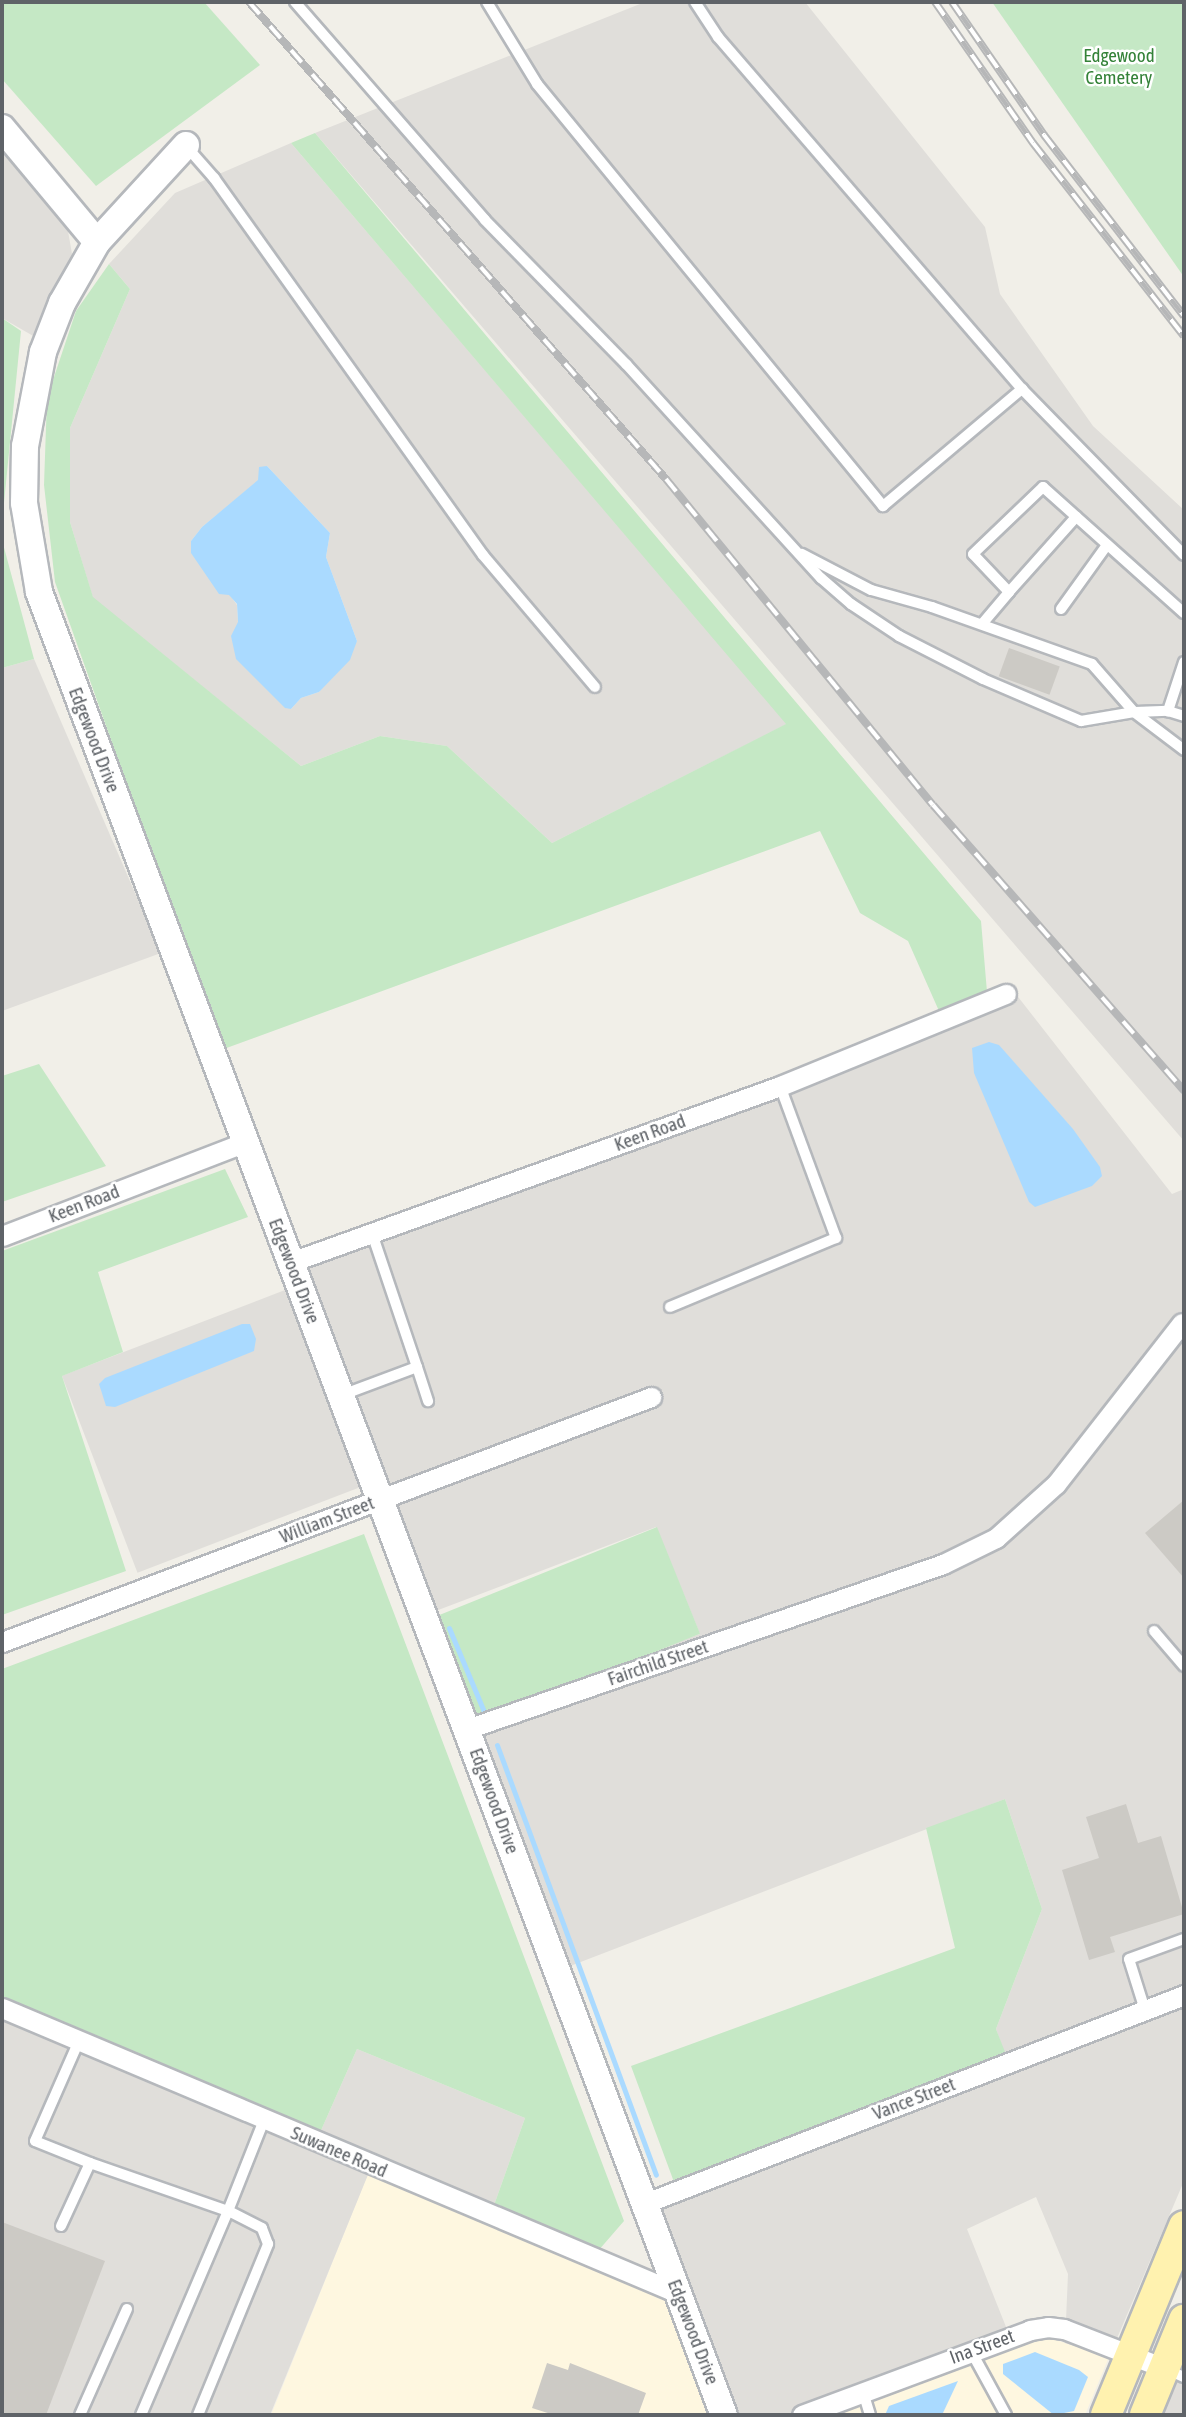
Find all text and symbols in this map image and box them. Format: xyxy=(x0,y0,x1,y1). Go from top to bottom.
park label: Edgewood Cemetery xyxy=(1083,45,1155,89)
street label: Edgewood Drive xyxy=(63,684,125,796)
street label: Keen Road xyxy=(611,1110,689,1156)
street label: Keen Road xyxy=(45,1180,123,1228)
street label: Edgewood Drive xyxy=(263,1215,325,1327)
street label: William Street xyxy=(277,1492,377,1548)
street label: Fairchild Street xyxy=(605,1635,711,1691)
street label: Edgewood Drive xyxy=(464,1745,524,1857)
street label: Vance Street xyxy=(869,2073,959,2125)
street label: Suwanee Road xyxy=(287,2122,391,2182)
street label: Edgewood Drive xyxy=(662,2276,724,2388)
street label: Ina Street xyxy=(947,2325,1017,2369)

